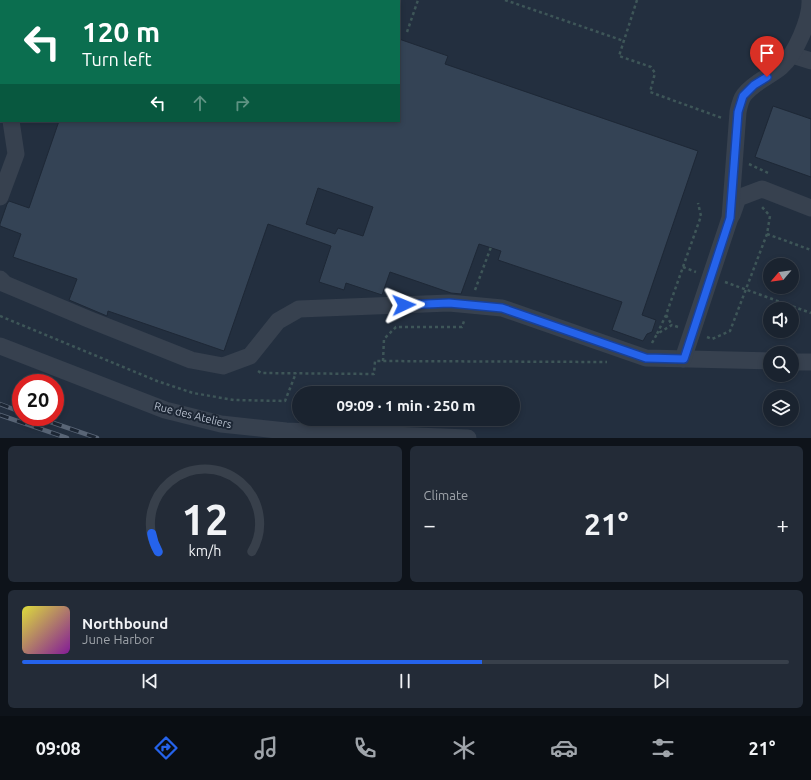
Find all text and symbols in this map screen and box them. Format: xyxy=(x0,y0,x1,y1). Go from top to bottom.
icon: left xyxy=(16,16,68,68)
text: 120 m xyxy=(82,16,160,47)
pin xyxy=(750,36,784,77)
icon: arrive xyxy=(756,42,778,64)
text: Turn left xyxy=(82,49,152,69)
icon: left xyxy=(147,92,169,114)
icon: ahead xyxy=(189,92,211,114)
icon: right xyxy=(231,92,253,114)
north arrow xyxy=(763,258,799,294)
map controls xyxy=(763,258,799,426)
position arrow xyxy=(383,284,425,326)
button: sound xyxy=(763,302,799,338)
button: search xyxy=(763,346,799,382)
speed limit sign: 20 xyxy=(12,374,64,426)
button: layers xyxy=(763,390,799,426)
text: 09:09 · 1 min · 250 m xyxy=(337,397,475,414)
street label: Rue des Ateliers xyxy=(153,400,233,431)
text: Climate xyxy=(424,488,468,502)
text: 12 xyxy=(181,496,228,543)
text: 21° xyxy=(584,507,628,541)
text: − xyxy=(424,512,436,537)
text: + xyxy=(777,512,789,537)
text: km/h xyxy=(188,543,221,559)
text: Northbound xyxy=(82,615,168,632)
text: June Harbor xyxy=(82,632,154,646)
icon: previous xyxy=(139,670,161,692)
icon: pause xyxy=(394,670,416,692)
icon: next xyxy=(650,670,672,692)
icon: directions xyxy=(152,734,180,762)
icon: music xyxy=(252,734,280,762)
icon: phone xyxy=(351,734,379,762)
icon: climate xyxy=(450,734,478,762)
icon: car xyxy=(550,734,578,762)
icon: filters xyxy=(649,734,677,762)
text: 09:08 xyxy=(36,738,81,758)
text: 21° xyxy=(749,738,775,758)

